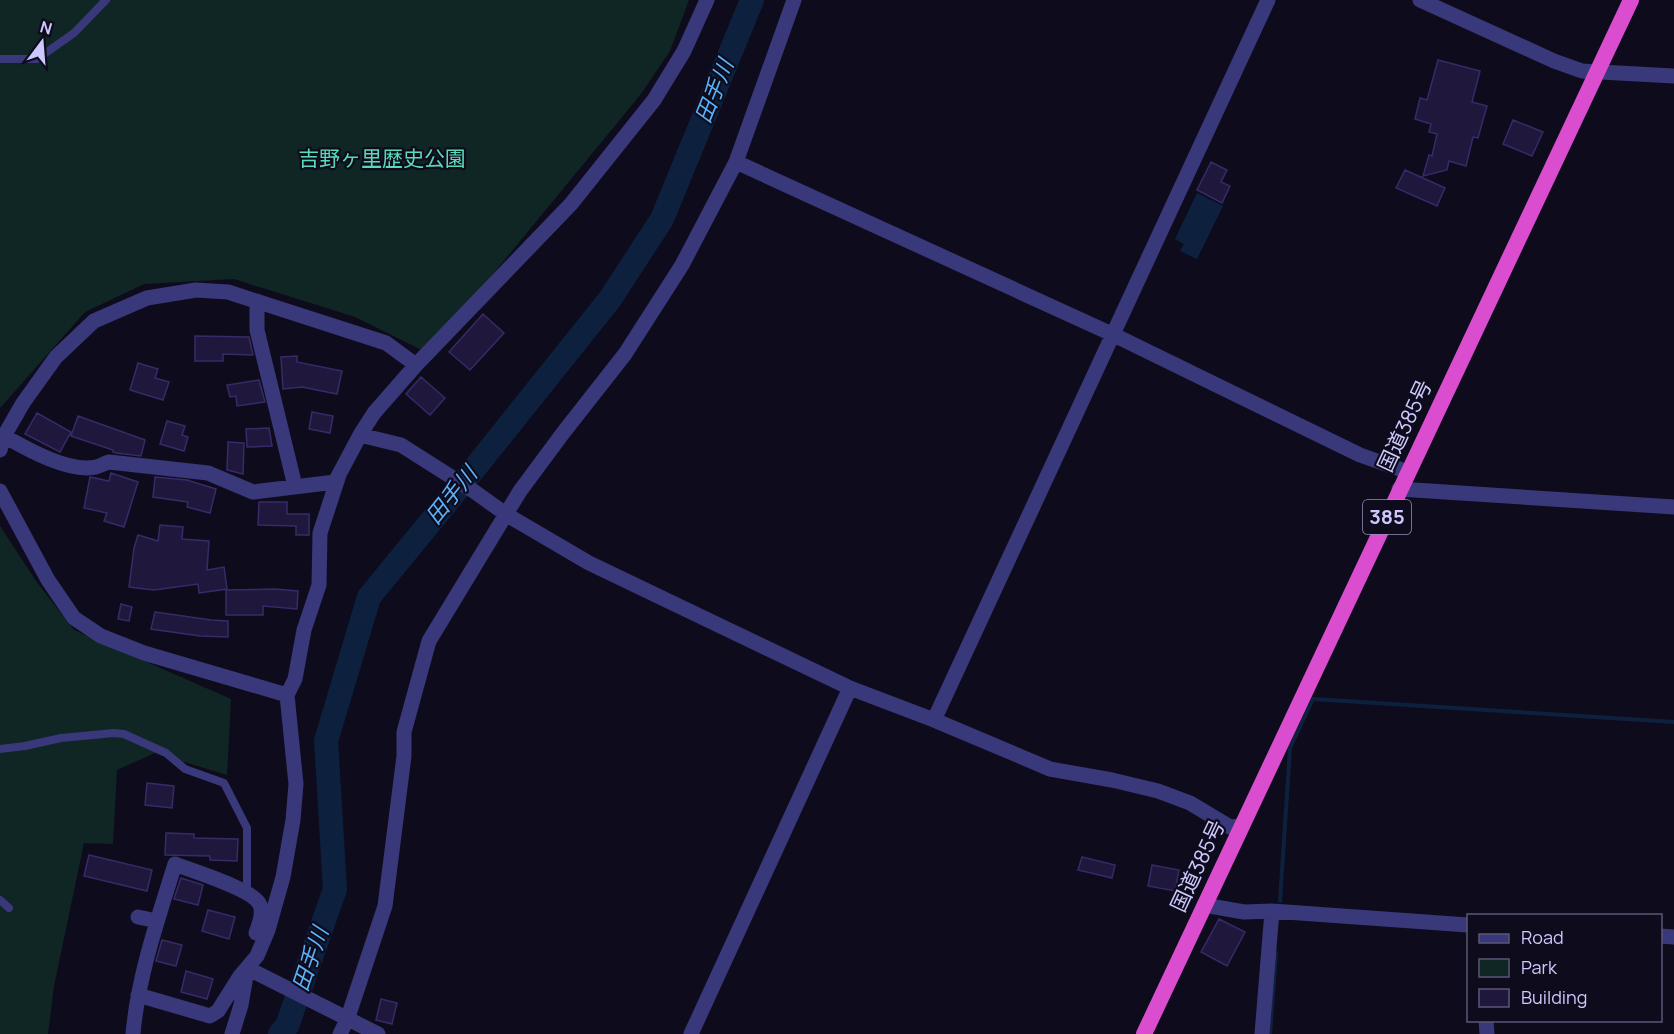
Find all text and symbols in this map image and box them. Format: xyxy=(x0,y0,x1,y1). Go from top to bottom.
north arrow xyxy=(12,12,72,72)
text: N xyxy=(38,15,55,40)
water label: 田手川 xyxy=(688,53,741,127)
park label: 吉野ヶ里歴史公園 xyxy=(298,144,466,172)
street label: 国道385号 xyxy=(1370,375,1438,476)
water label: 田手川 xyxy=(419,458,485,530)
road number: 385 xyxy=(1363,500,1411,534)
street label: 国道385号 xyxy=(1163,815,1231,916)
legend xyxy=(1467,914,1662,1022)
water label: 田手川 xyxy=(285,921,336,995)
text: Road xyxy=(1521,925,1564,949)
text: Park xyxy=(1521,955,1558,979)
text: Building xyxy=(1521,985,1587,1009)

